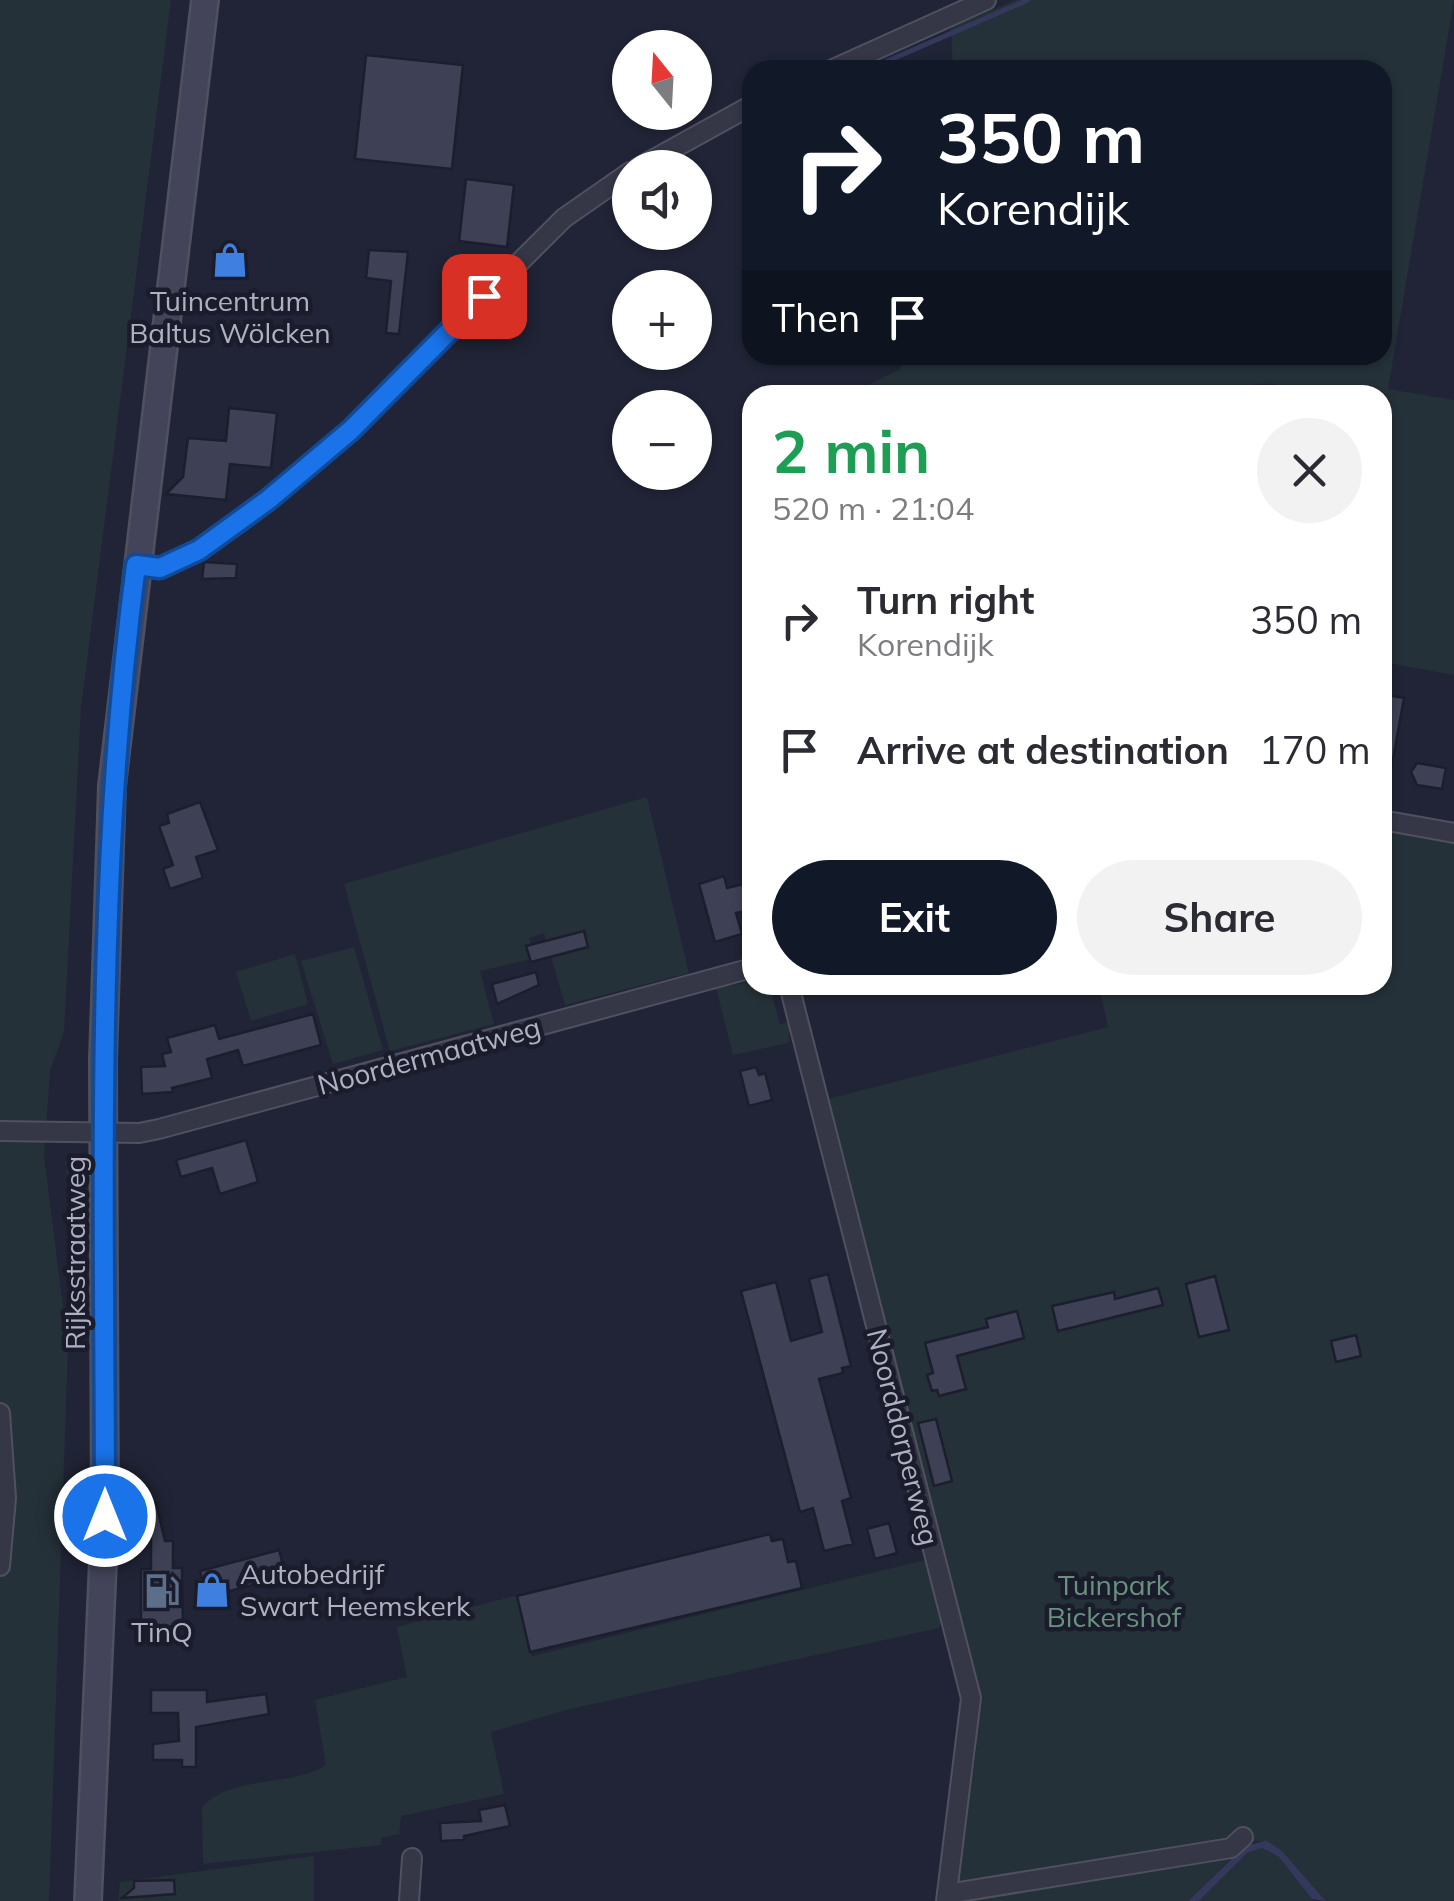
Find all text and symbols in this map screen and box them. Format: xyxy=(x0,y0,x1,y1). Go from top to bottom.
north arrow xyxy=(612,30,712,130)
map controls xyxy=(612,30,712,490)
text: 350 m xyxy=(937,93,1145,181)
icon: right xyxy=(772,100,902,230)
button: sound xyxy=(612,150,712,250)
text: Korendijk xyxy=(937,180,1129,236)
shop icon: Tuincentrum Baltus Wölcken xyxy=(211,241,249,279)
pin xyxy=(442,254,527,339)
icon: arrive xyxy=(457,269,512,324)
button: + xyxy=(612,270,712,370)
place label: Tuincentrum Baltus Wölcken xyxy=(129,283,331,350)
icon: arrive xyxy=(880,290,935,345)
text: Then xyxy=(772,294,860,342)
button: − xyxy=(612,390,712,490)
text: 2 min xyxy=(772,413,930,488)
button: close xyxy=(1257,418,1362,523)
text: 520 m · 21:04 xyxy=(772,488,974,528)
text: Turn right xyxy=(857,576,1034,624)
icon: right xyxy=(772,593,827,648)
text: 350 m xyxy=(1250,596,1362,644)
text: Korendijk xyxy=(857,624,994,664)
icon: arrive xyxy=(772,723,827,778)
text: Arrive at destination xyxy=(857,726,1229,774)
text: 170 m xyxy=(1259,726,1371,774)
button: Exit xyxy=(772,860,1057,975)
button: Share xyxy=(1077,860,1362,975)
street label: Noordermaatweg xyxy=(314,1009,544,1102)
street label: Rijksstraatweg xyxy=(57,1156,92,1350)
street label: Noorddorperweg xyxy=(860,1325,947,1549)
position arrow xyxy=(53,1464,157,1568)
place label: Autobedrijf Swart Heemskerk xyxy=(240,1556,471,1623)
park label: Tuinpark Bickershof xyxy=(1047,1567,1182,1634)
shop icon: Autobedrijf Swart Heemskerk xyxy=(193,1571,231,1609)
fuel station icon: TinQ xyxy=(143,1572,181,1610)
place label: TinQ xyxy=(131,1614,193,1649)

